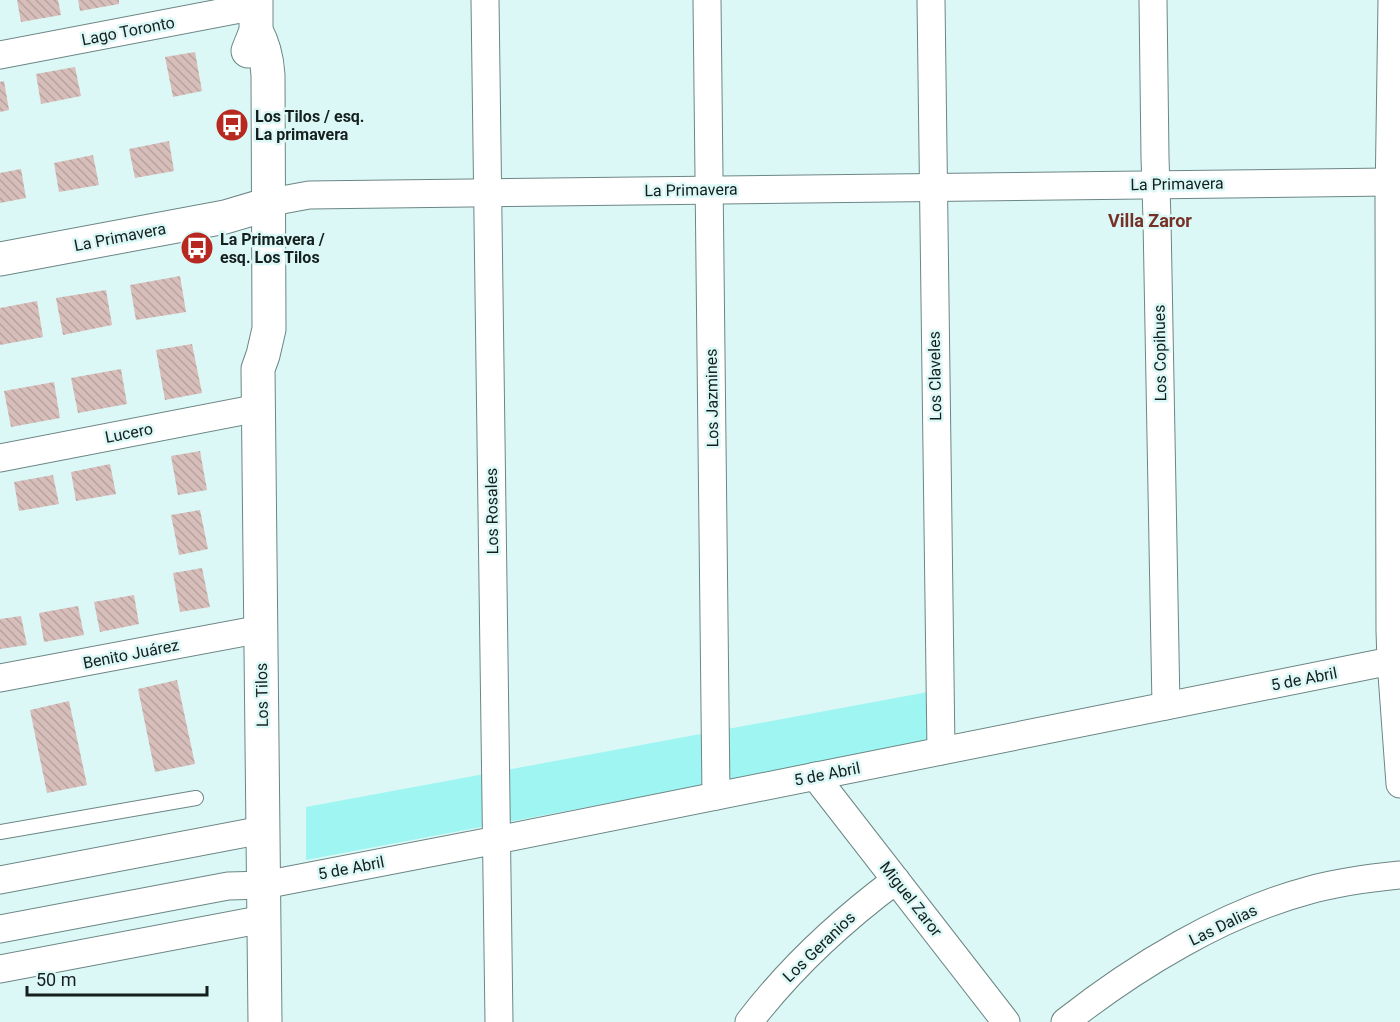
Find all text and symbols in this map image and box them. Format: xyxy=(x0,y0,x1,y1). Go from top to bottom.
street label: Lago Toronto xyxy=(80,13,176,49)
bus stop icon: Los Tilos / esq. La primavera xyxy=(214,107,250,143)
place label: Los Tilos / esq. La primavera xyxy=(255,107,365,144)
street label: La Primavera xyxy=(1130,174,1224,194)
street label: La Primavera xyxy=(644,180,738,200)
district label: Villa Zaror xyxy=(1108,210,1192,231)
street label: La Primavera xyxy=(72,219,168,255)
bus stop icon: La Primavera / esq. Los Tilos xyxy=(179,230,215,266)
place label: La Primavera / esq. Los Tilos xyxy=(220,230,325,267)
street label: Los Copihues xyxy=(1150,304,1170,402)
street label: Los Claveles xyxy=(925,331,945,421)
street label: Los Jazmines xyxy=(702,348,722,448)
street label: Lucero xyxy=(103,419,155,447)
street label: Los Rosales xyxy=(482,468,502,554)
street label: Benito Juárez xyxy=(81,635,181,673)
street label: Los Tilos xyxy=(252,663,272,727)
street label: 5 de Abril xyxy=(1269,663,1339,695)
street label: 5 de Abril xyxy=(792,758,862,790)
street label: 5 de Abril xyxy=(316,852,386,884)
street label: Miguel Zaror xyxy=(876,858,947,941)
street label: Las Dalias xyxy=(1186,900,1260,950)
street label: Los Geranios xyxy=(779,908,859,986)
scale bar xyxy=(27,959,207,997)
text: 50 m xyxy=(36,969,76,990)

